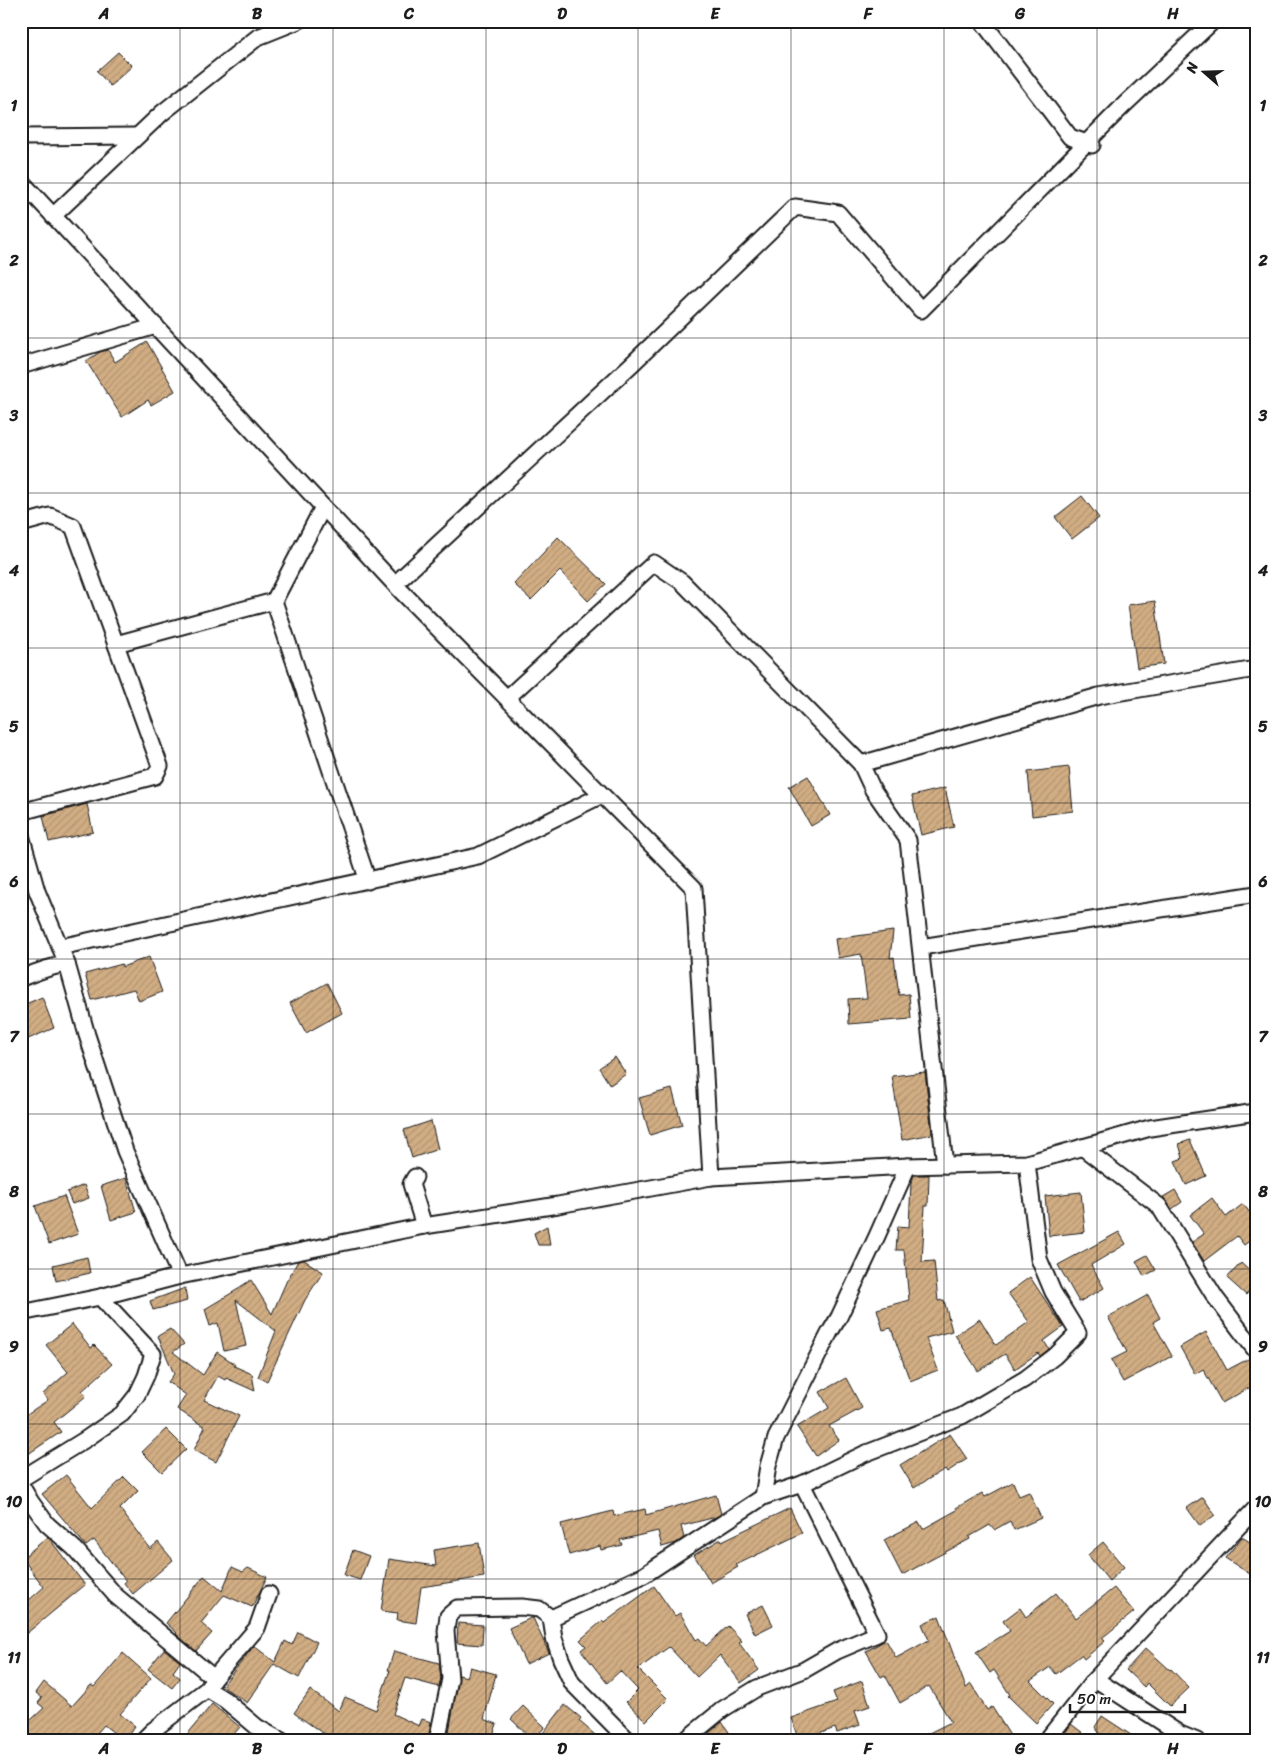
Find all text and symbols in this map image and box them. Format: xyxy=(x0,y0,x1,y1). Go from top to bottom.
text: A xyxy=(98,0,109,28)
text: B xyxy=(252,0,263,28)
text: C xyxy=(403,0,415,28)
text: D xyxy=(557,0,567,28)
text: E xyxy=(711,0,721,28)
text: F xyxy=(863,0,874,28)
text: G xyxy=(1014,0,1026,28)
text: H xyxy=(1166,0,1179,28)
north arrow xyxy=(1180,48,1230,98)
text: N xyxy=(1179,59,1206,77)
text: 1 xyxy=(11,91,18,120)
text: 1 xyxy=(1260,91,1267,120)
text: 2 xyxy=(8,246,19,275)
text: 2 xyxy=(1257,246,1268,275)
text: 3 xyxy=(9,401,19,430)
text: 3 xyxy=(1258,401,1268,430)
text: 4 xyxy=(8,556,19,585)
text: 4 xyxy=(1257,556,1268,585)
text: 5 xyxy=(9,712,19,741)
text: 5 xyxy=(1258,712,1268,741)
text: 6 xyxy=(8,867,19,896)
text: 6 xyxy=(1257,867,1268,896)
text: 7 xyxy=(9,1022,20,1051)
text: 7 xyxy=(1258,1022,1269,1051)
text: 8 xyxy=(8,1177,19,1206)
text: 8 xyxy=(1257,1177,1268,1206)
text: 9 xyxy=(9,1332,19,1361)
text: 9 xyxy=(1258,1332,1268,1361)
text: 10 xyxy=(6,1487,22,1516)
text: 10 xyxy=(1255,1487,1271,1516)
text: 11 xyxy=(7,1643,21,1672)
text: 11 xyxy=(1256,1643,1270,1672)
scale bar xyxy=(1070,1682,1184,1714)
text: 50 m xyxy=(1077,1686,1112,1712)
text: A xyxy=(98,1734,109,1762)
text: B xyxy=(252,1734,263,1762)
text: C xyxy=(403,1734,415,1762)
text: D xyxy=(557,1734,567,1762)
text: E xyxy=(711,1734,721,1762)
text: F xyxy=(863,1734,874,1762)
text: G xyxy=(1014,1734,1026,1762)
text: H xyxy=(1166,1734,1179,1762)

